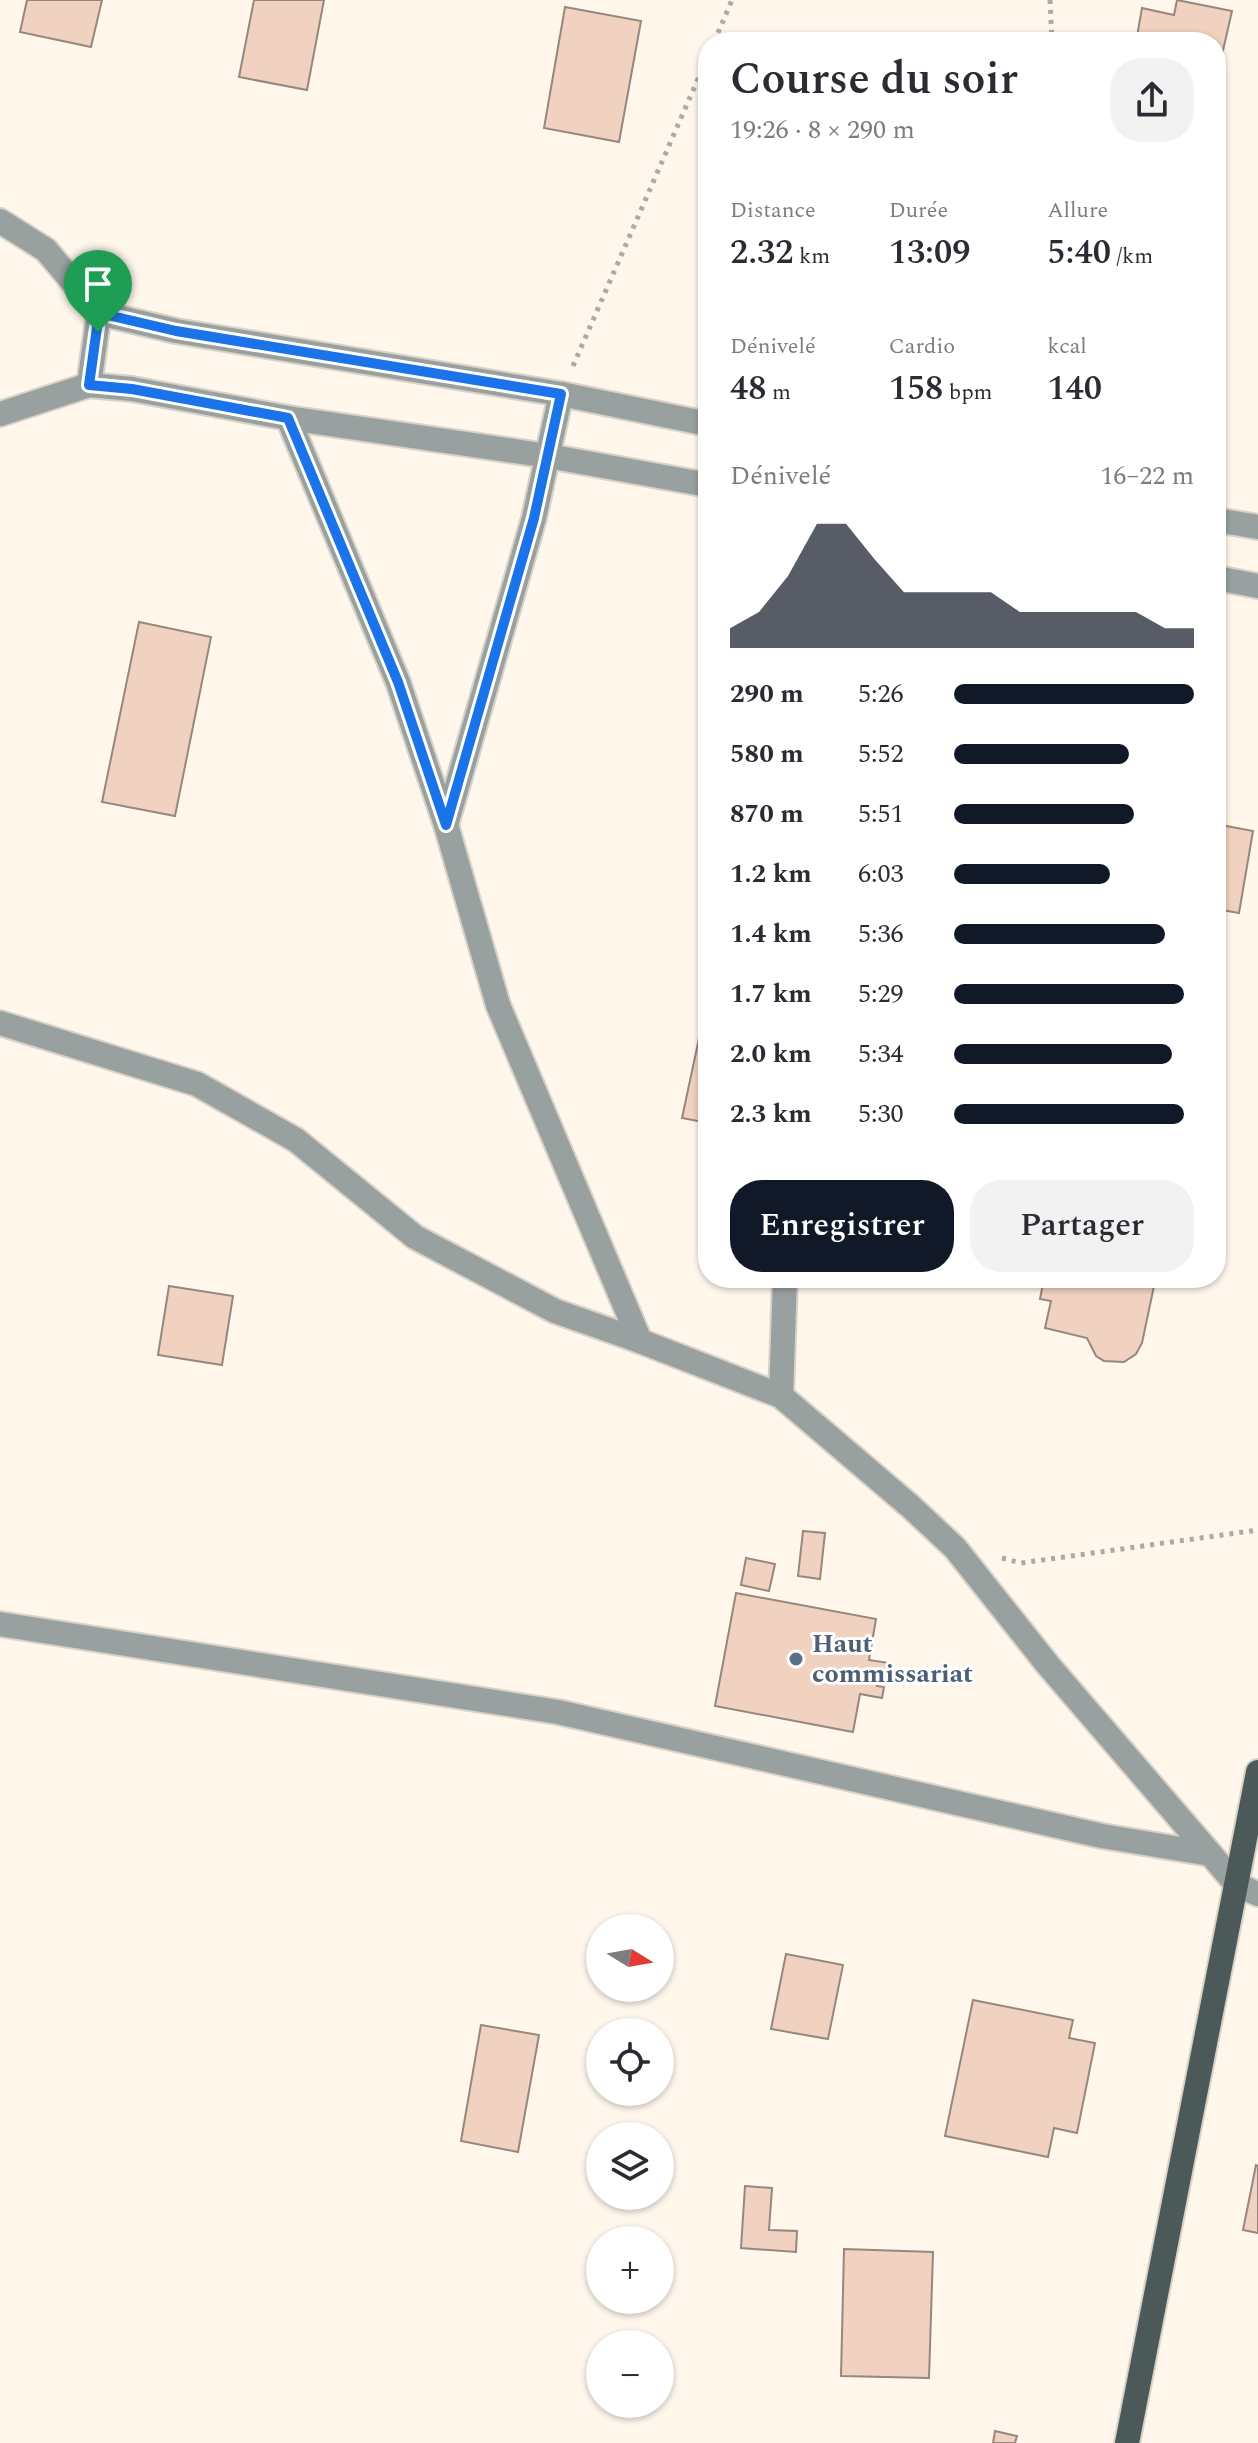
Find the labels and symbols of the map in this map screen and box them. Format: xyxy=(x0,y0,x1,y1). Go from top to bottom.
pin xyxy=(64,250,132,332)
place label: Haut commissariat xyxy=(812,1624,973,1694)
marker: Haut commissariat xyxy=(787,1650,805,1668)
north arrow xyxy=(586,1914,674,2002)

